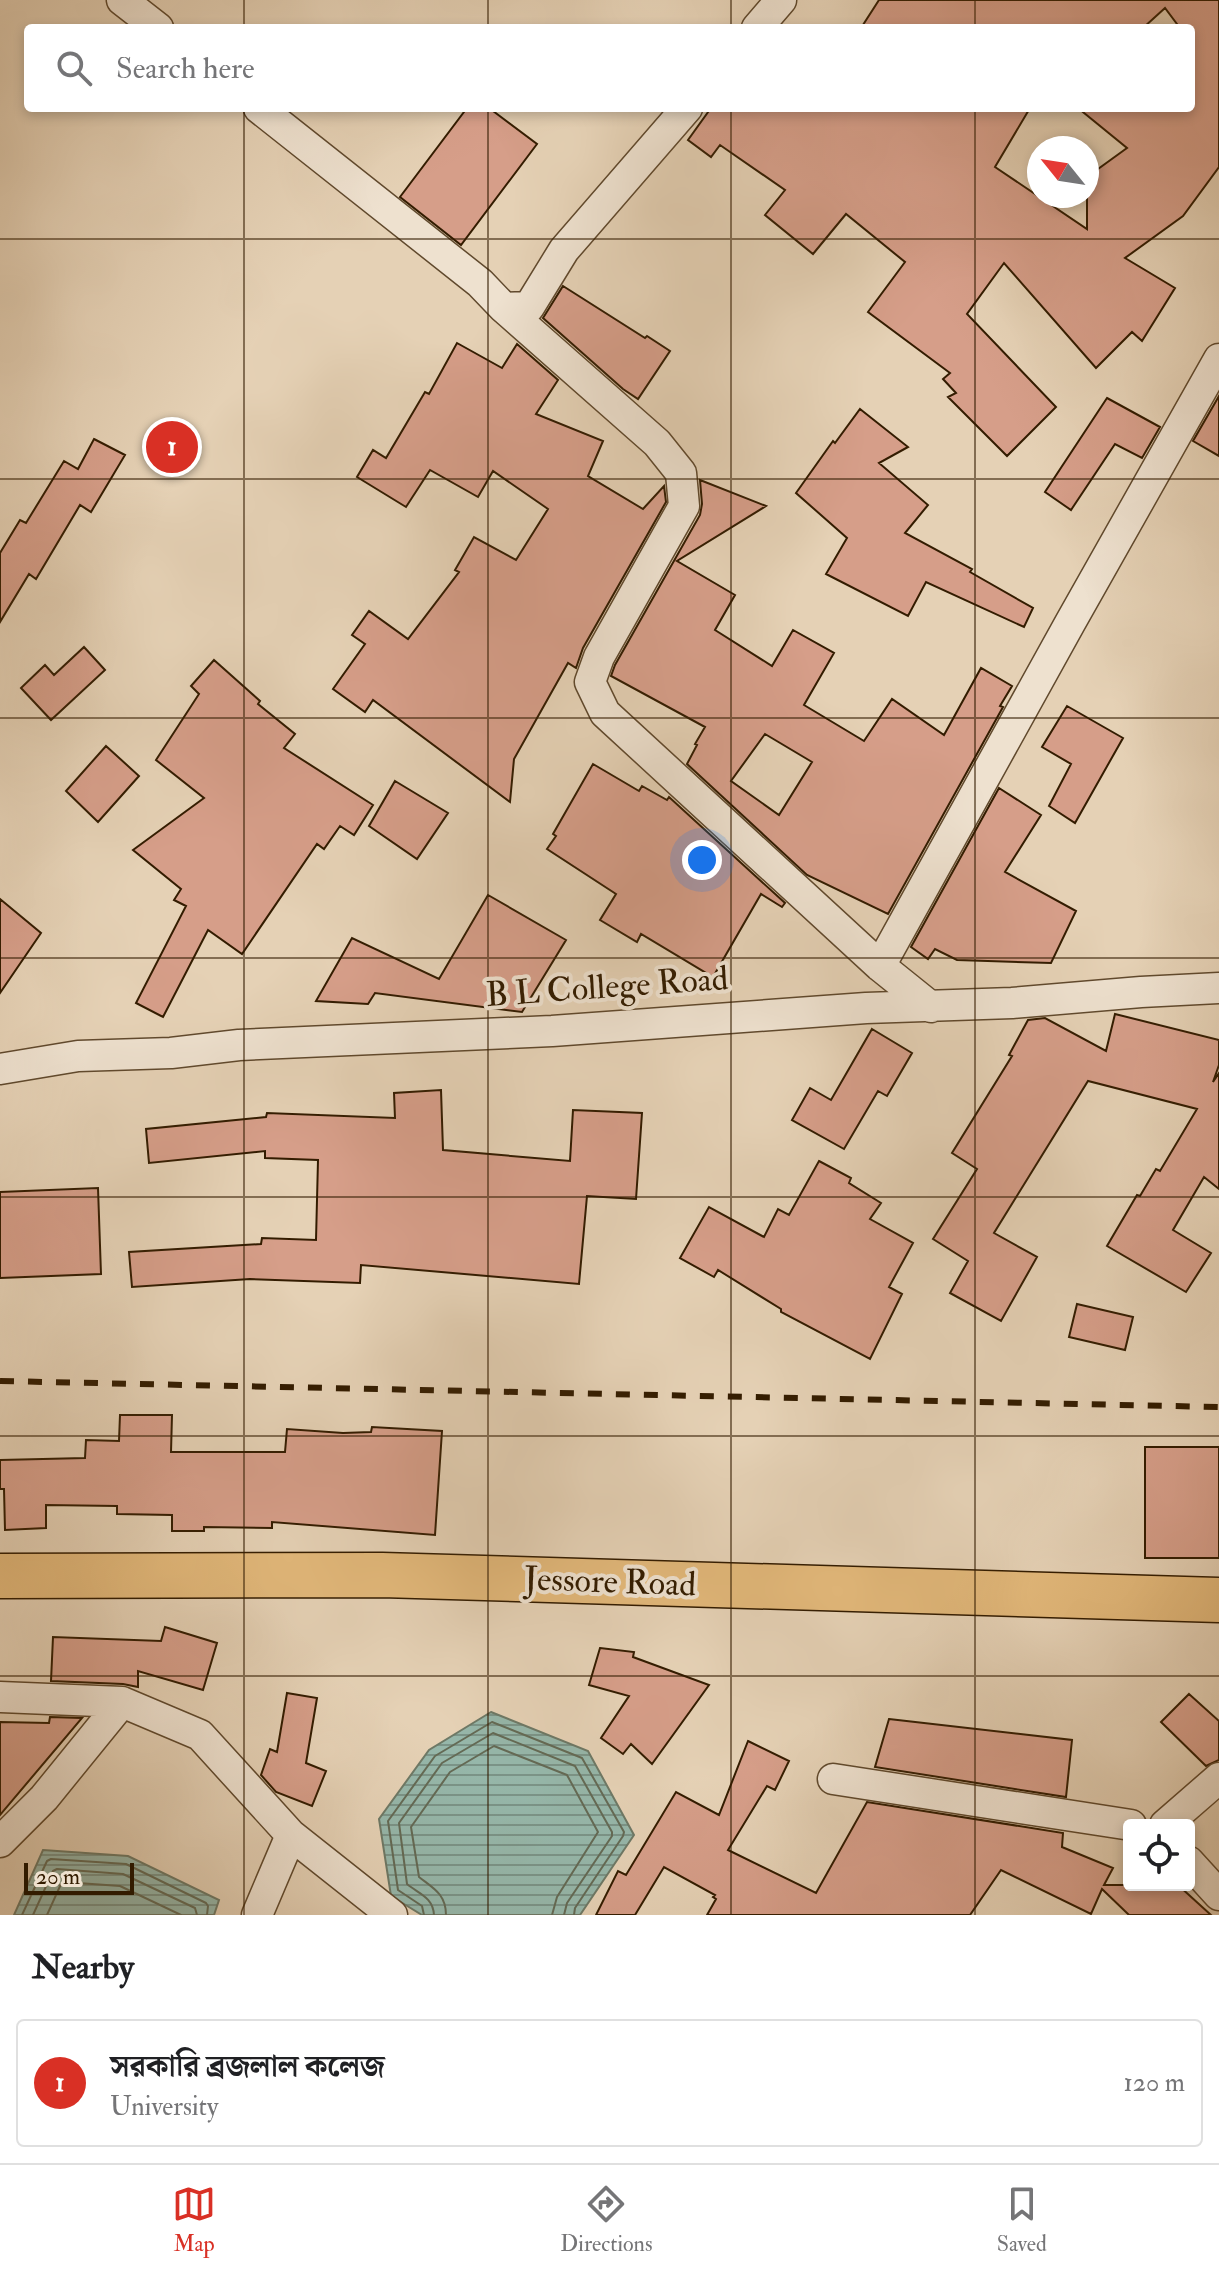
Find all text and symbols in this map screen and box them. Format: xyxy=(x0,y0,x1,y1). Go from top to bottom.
search box xyxy=(24,24,1195,112)
icon: search xyxy=(52,46,96,90)
text: Search here xyxy=(116,50,255,87)
north arrow xyxy=(1027,136,1099,208)
pin: 1 xyxy=(146,417,198,477)
your location xyxy=(682,840,722,880)
street label: B L College Road xyxy=(484,957,730,1017)
street label: Jessore Road xyxy=(522,1557,697,1606)
map controls xyxy=(1123,1819,1195,1891)
button: locate xyxy=(1123,1819,1195,1891)
scale bar xyxy=(24,1859,134,1895)
text: 20 m xyxy=(36,1863,80,1891)
text: Nearby xyxy=(32,1946,134,1989)
text: সরকারি ব্রজলাল কলেজ xyxy=(110,2048,385,2085)
text: 1 xyxy=(55,2067,65,2099)
text: 120 m xyxy=(1124,2067,1185,2099)
text: University xyxy=(110,2091,218,2123)
tab: Map xyxy=(172,2182,216,2258)
tab: Directions xyxy=(560,2182,653,2258)
tab: Saved xyxy=(997,2182,1047,2258)

